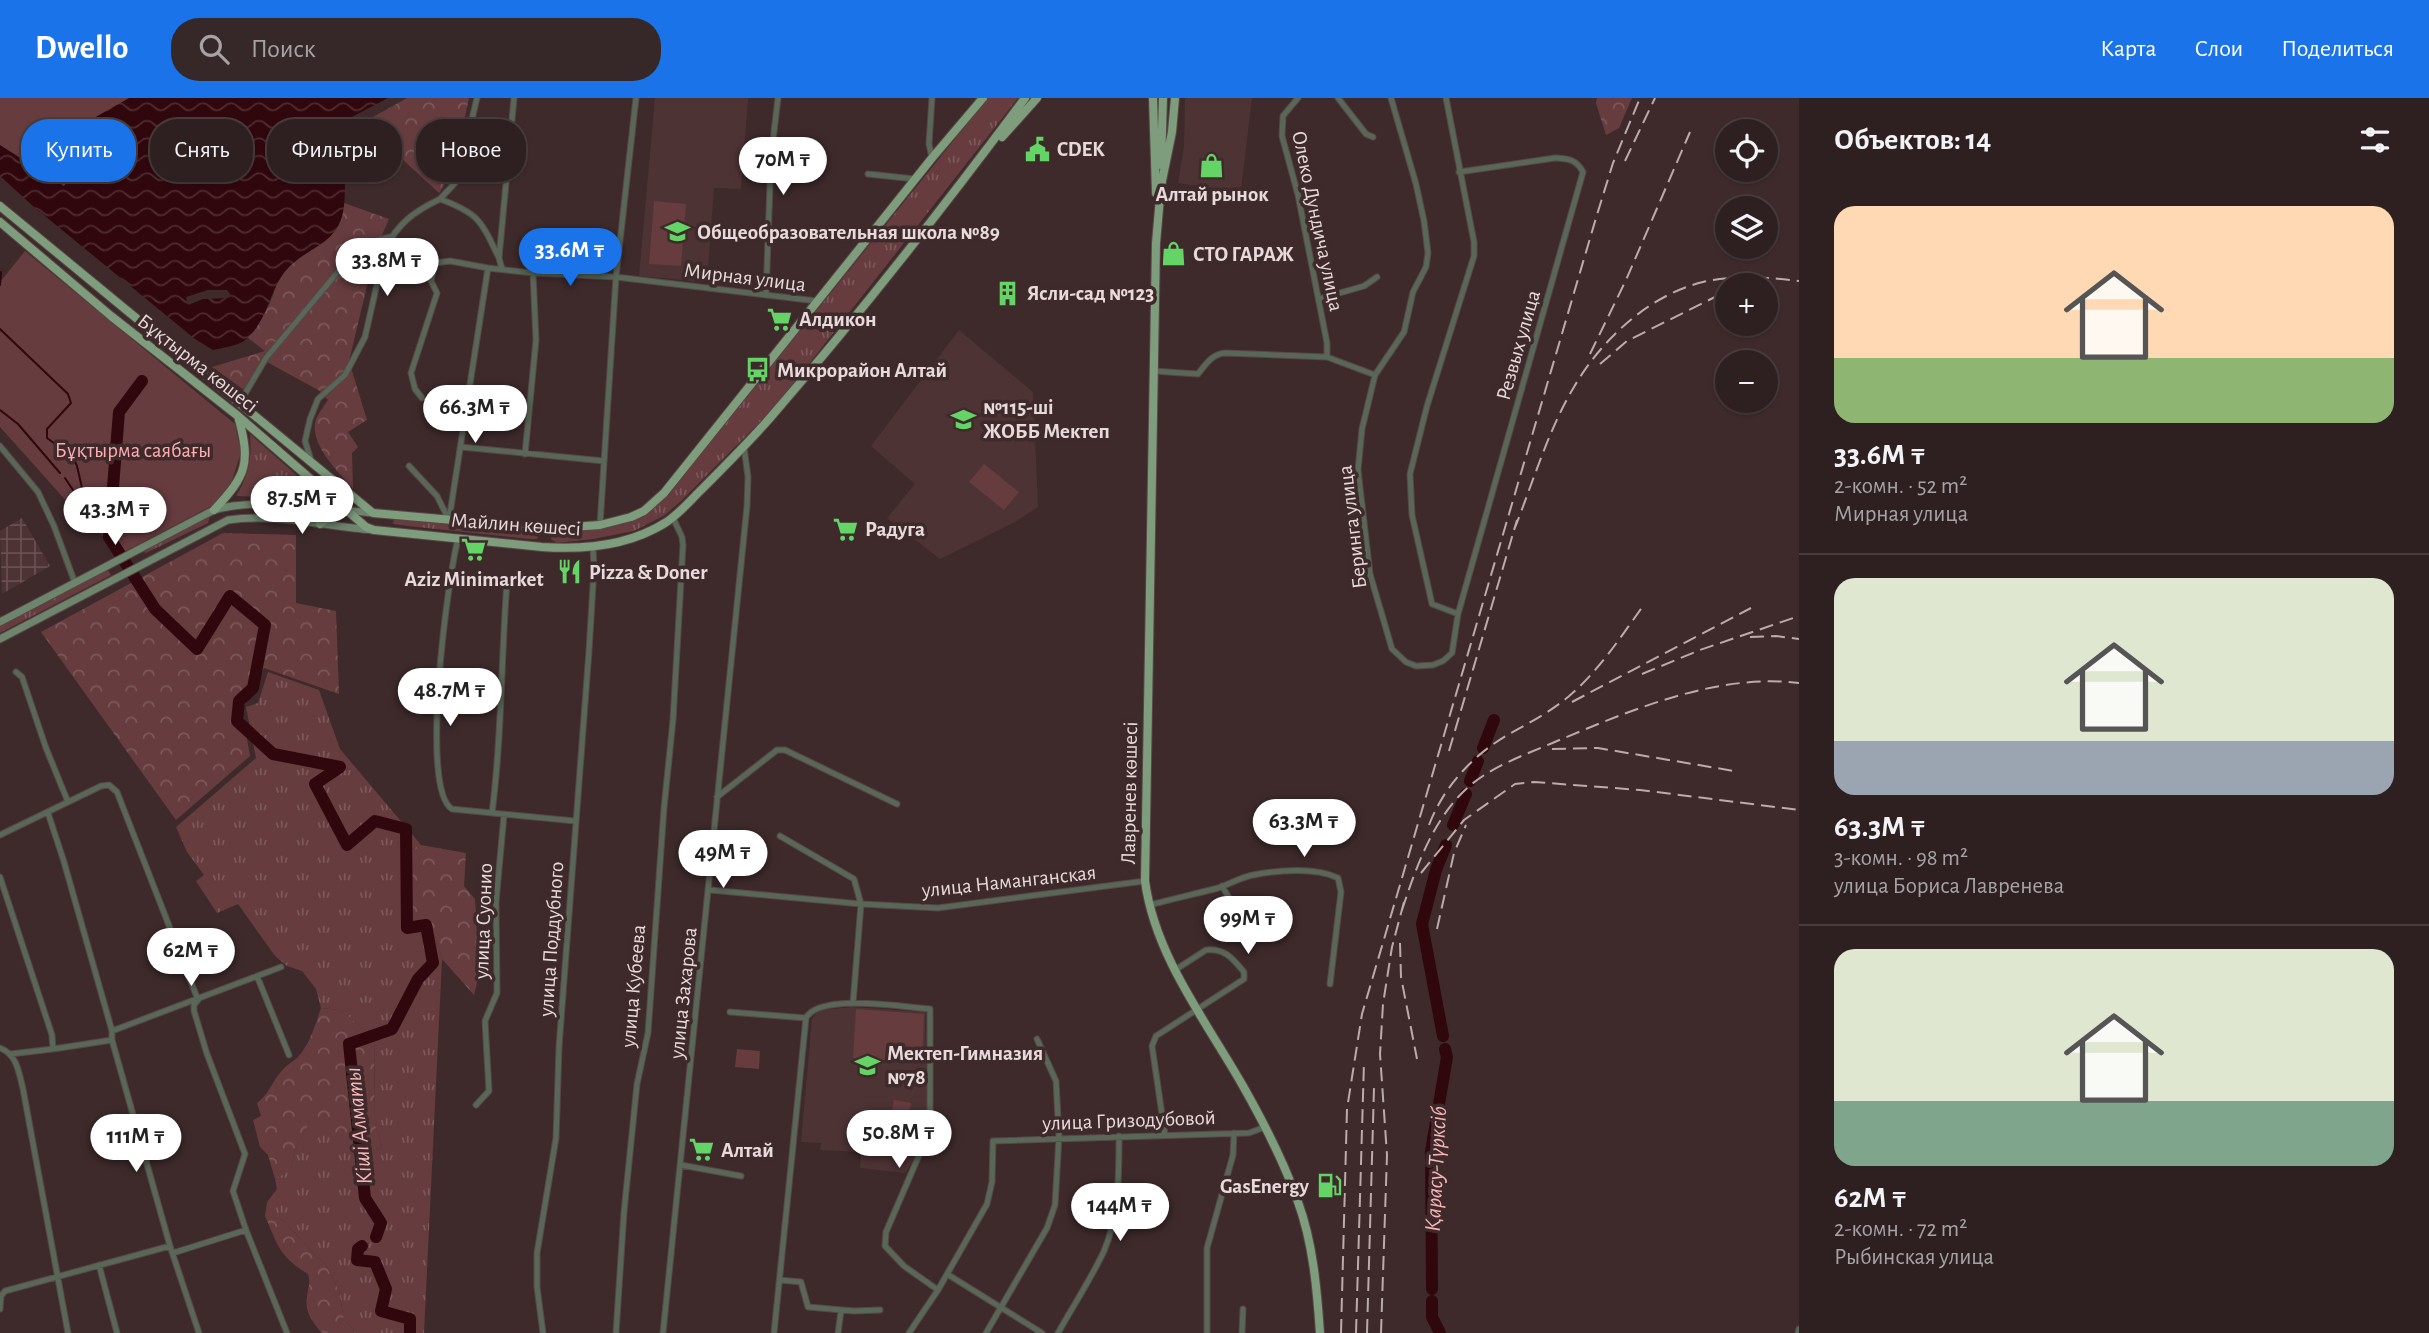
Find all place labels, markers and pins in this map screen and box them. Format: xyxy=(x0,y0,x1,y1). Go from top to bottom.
public building icon: CDEK xyxy=(1023,135,1051,163)
pin: 70M ₸ xyxy=(734,138,832,197)
place label: CDEK xyxy=(1057,139,1105,160)
shop icon: Алтай рынок xyxy=(1198,151,1226,179)
place label: Алтай рынок xyxy=(1155,184,1269,205)
school or university icon: Общеобразовательная школа №89 xyxy=(663,218,691,246)
place label: Общеобразовательная школа №89 xyxy=(697,222,1000,243)
pin: 33.6M ₸ xyxy=(505,228,635,288)
pin: 33.8M ₸ xyxy=(322,238,452,298)
shop icon: СТО ГАРАЖ xyxy=(1159,240,1187,268)
place label: СТО ГАРАЖ xyxy=(1193,244,1294,265)
building icon: Ясли-сад №123 xyxy=(993,279,1021,307)
place label: Ясли-сад №123 xyxy=(1027,283,1154,304)
supermarket icon: Алдикон xyxy=(765,305,793,333)
place label: Алдикон xyxy=(799,309,877,330)
bus stop icon: Микрорайон Алтай xyxy=(743,356,771,384)
place label: Микрорайон Алтай xyxy=(777,360,947,381)
pin: 66.3M ₸ xyxy=(410,386,540,445)
place label: №115-ші ЖОББ Мектеп xyxy=(983,397,1110,442)
school or university icon: №115-ші ЖОББ Мектеп xyxy=(949,405,977,433)
pin: 87.5M ₸ xyxy=(237,476,367,536)
pin: 43.3M ₸ xyxy=(50,488,180,547)
supermarket icon: Радуга xyxy=(831,515,859,543)
place label: Радуга xyxy=(865,519,925,540)
supermarket icon: Aziz Minimarket xyxy=(460,536,488,564)
restaurant icon: Pizza & Doner xyxy=(555,558,583,586)
place label: Pizza & Doner xyxy=(589,562,708,583)
place label: Aziz Minimarket xyxy=(405,569,543,590)
pin: 48.7M ₸ xyxy=(385,668,515,728)
pin: 63.3M ₸ xyxy=(1239,800,1369,859)
pin: 49M ₸ xyxy=(674,830,772,890)
pin: 99M ₸ xyxy=(1199,896,1297,956)
pin: 62M ₸ xyxy=(142,928,240,988)
place label: Мектеп-Гимназия №78 xyxy=(887,1043,1043,1088)
school or university icon: Мектеп-Гимназия №78 xyxy=(853,1051,881,1079)
pin: 50.8M ₸ xyxy=(834,1110,964,1170)
pin: 111M ₸ xyxy=(79,1114,193,1174)
supermarket icon: Алтай xyxy=(687,1136,715,1164)
place label: Алтай xyxy=(721,1140,774,1161)
fuel station icon: GasEnergy xyxy=(1315,1172,1343,1200)
place label: GasEnergy xyxy=(1220,1176,1310,1197)
pin: 144M ₸ xyxy=(1063,1184,1177,1243)

